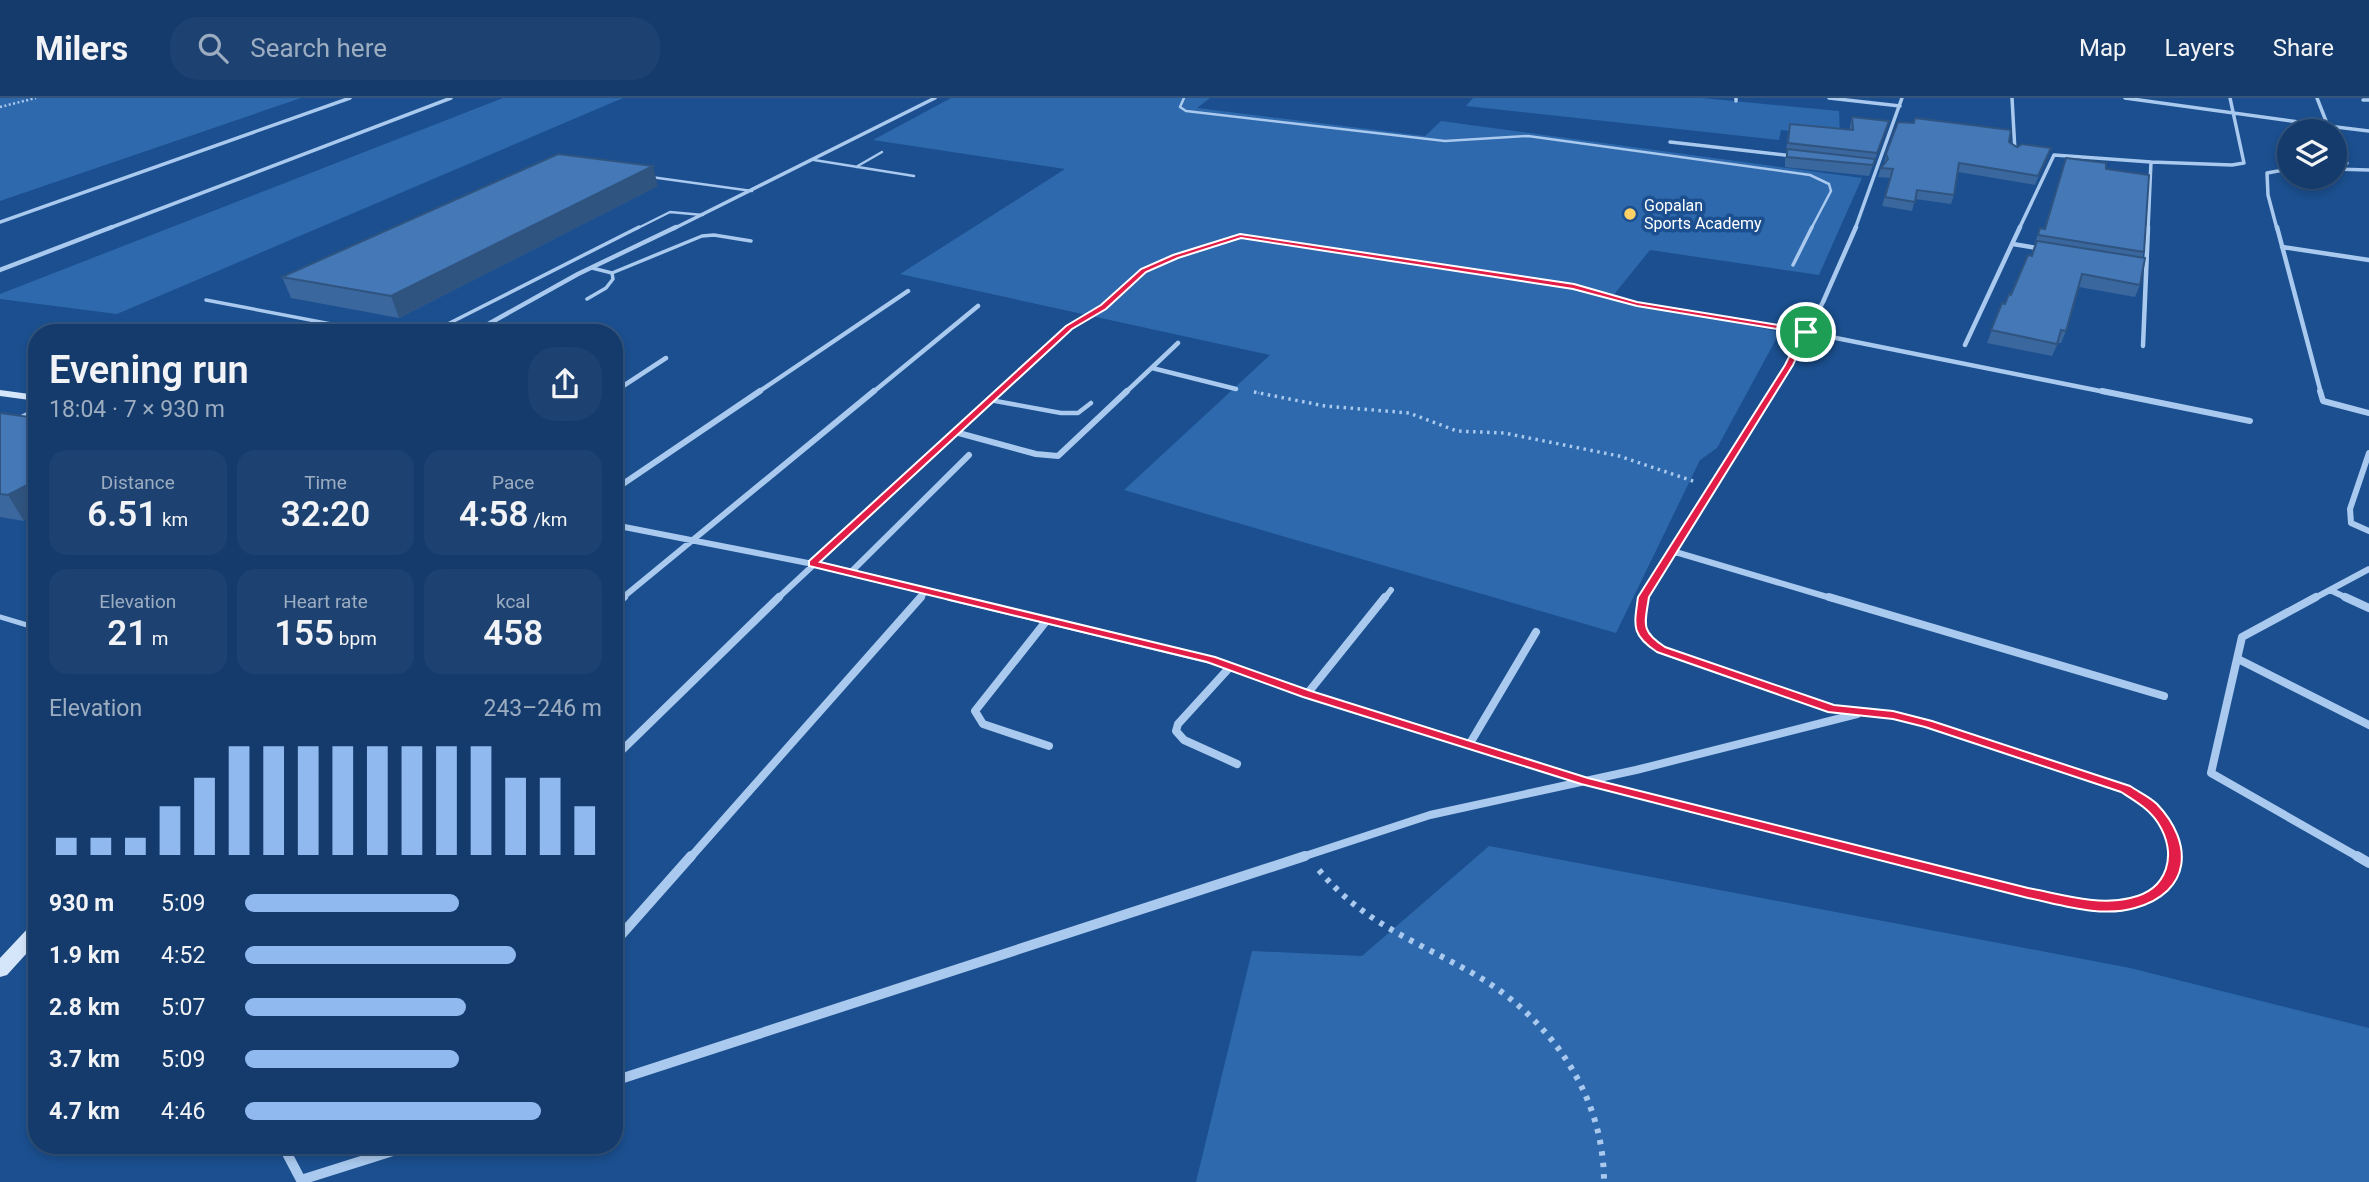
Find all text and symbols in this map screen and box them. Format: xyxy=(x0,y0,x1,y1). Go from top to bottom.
search box xyxy=(170,17,660,80)
text: Milers xyxy=(35,29,128,68)
icon: search xyxy=(194,29,232,67)
text: Search here xyxy=(250,33,387,63)
text: Map xyxy=(2079,34,2127,62)
text: Layers xyxy=(2165,34,2235,62)
text: Share xyxy=(2273,34,2334,62)
map controls xyxy=(2277,119,2347,189)
button: layers xyxy=(2277,119,2347,189)
place label: Gopalan Sports Academy xyxy=(1644,196,1762,233)
marker: Gopalan Sports Academy xyxy=(1622,206,1638,222)
pin xyxy=(1776,302,1836,362)
icon: arrive xyxy=(1787,313,1825,351)
button: share xyxy=(528,347,602,421)
text: Evening run xyxy=(49,348,249,392)
text: 18:04 · 7 × 930 m xyxy=(49,396,225,423)
text: Distance xyxy=(101,471,175,494)
text: Time xyxy=(304,471,347,494)
text: Pace xyxy=(492,471,534,494)
text: 6.51 xyxy=(87,494,157,535)
text: 32:20 xyxy=(281,494,370,535)
text: 4:58 xyxy=(459,494,529,535)
text: km xyxy=(157,508,188,531)
text: /km xyxy=(529,508,567,531)
text: Elevation xyxy=(99,590,176,613)
text: Heart rate xyxy=(283,590,368,613)
text: kcal xyxy=(496,590,530,613)
text: 21 xyxy=(107,613,147,654)
text: 155 xyxy=(274,613,334,654)
text: 458 xyxy=(483,613,543,654)
text: m xyxy=(147,627,169,650)
text: bpm xyxy=(334,627,377,650)
text: Elevation xyxy=(49,695,142,722)
text: 243–246 m xyxy=(483,695,602,722)
text: 930 m xyxy=(49,890,114,917)
text: 5:09 xyxy=(161,890,205,917)
text: 1.9 km xyxy=(49,942,120,969)
text: 4:52 xyxy=(161,942,205,969)
text: 2.8 km xyxy=(49,994,120,1021)
text: 5:07 xyxy=(161,994,205,1021)
text: 3.7 km xyxy=(49,1046,120,1073)
text: 5:09 xyxy=(161,1046,205,1073)
text: 4.7 km xyxy=(49,1098,120,1125)
text: 4:46 xyxy=(161,1098,205,1125)

